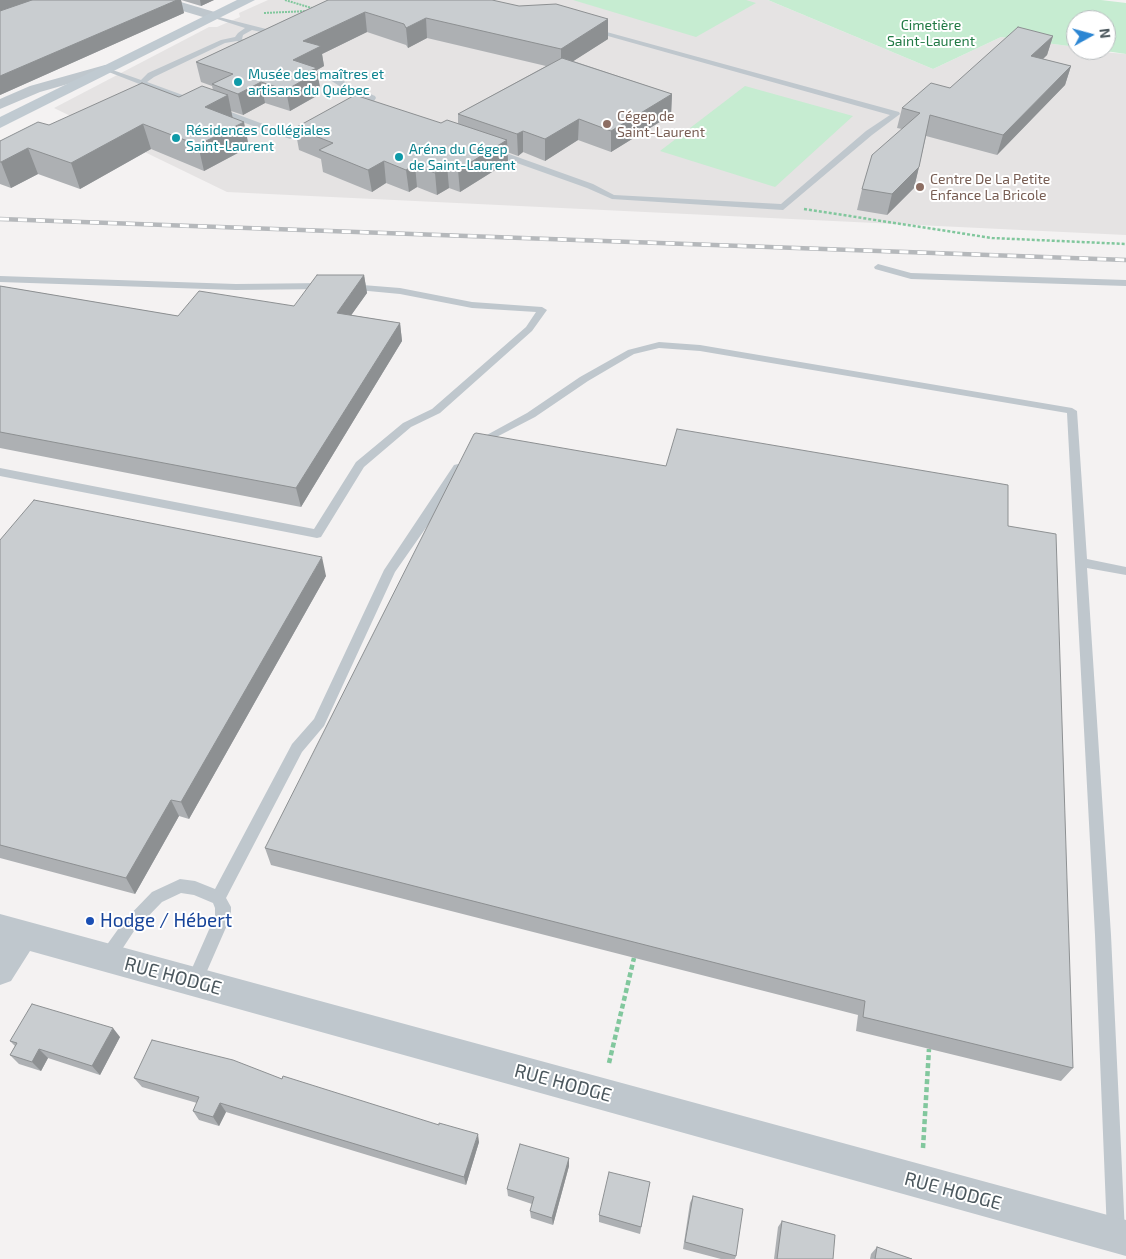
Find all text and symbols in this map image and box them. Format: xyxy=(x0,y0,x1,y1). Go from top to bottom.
north arrow xyxy=(1066,10,1116,60)
park label: Cimetière Saint-Laurent xyxy=(887,17,975,49)
text: N xyxy=(1096,27,1114,39)
place label: Musée des maîtres et artisans du Québec xyxy=(248,66,384,98)
marker: Musée des maîtres et artisans du Québec xyxy=(232,76,244,88)
place label: Cégep de Saint-Laurent xyxy=(617,108,705,140)
marker: Cégep de Saint-Laurent xyxy=(601,118,613,130)
place label: Résidences Collégiales Saint-Laurent xyxy=(186,122,330,154)
marker: Résidences Collégiales Saint-Laurent xyxy=(170,132,182,144)
place label: Aréna du Cégep de Saint-Laurent xyxy=(409,141,516,174)
marker: Aréna du Cégep de Saint-Laurent xyxy=(393,151,405,163)
place label: Centre De La Petite Enfance La Bricole xyxy=(930,171,1050,203)
marker: Centre De La Petite Enfance La Bricole xyxy=(914,181,926,193)
place label: Hodge / Hébert xyxy=(100,910,232,932)
marker: Hodge / Hébert xyxy=(84,915,96,927)
street label: RUE HODGE xyxy=(122,952,224,1000)
street label: RUE HODGE xyxy=(512,1059,614,1107)
street label: RUE HODGE xyxy=(902,1167,1004,1215)

